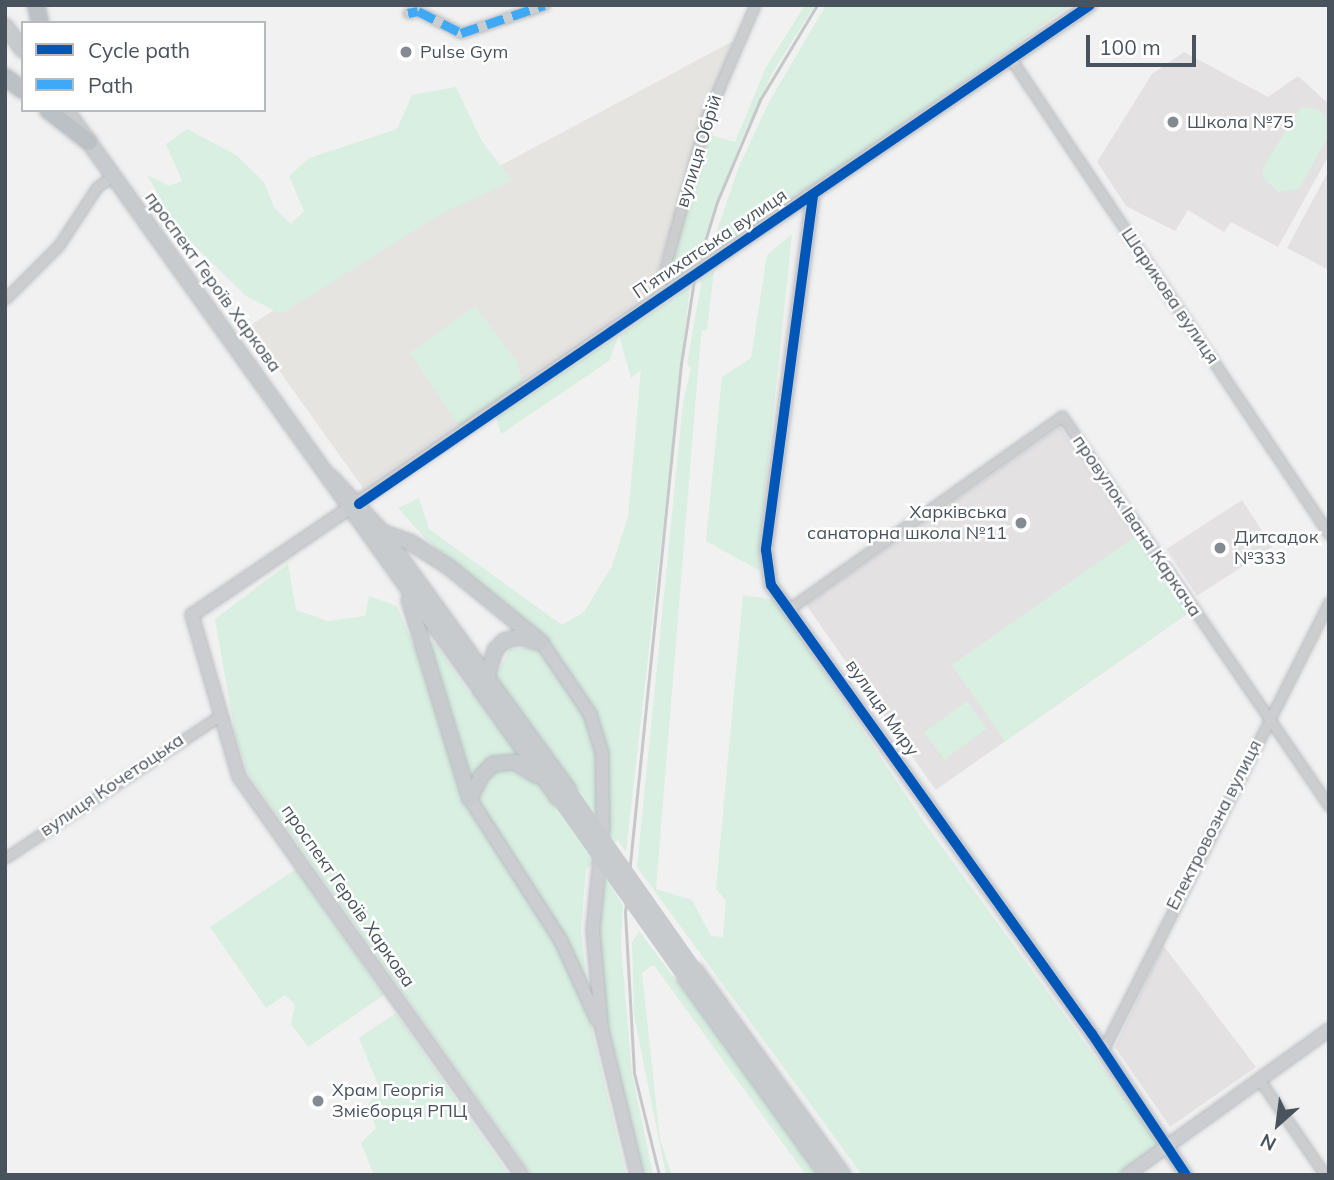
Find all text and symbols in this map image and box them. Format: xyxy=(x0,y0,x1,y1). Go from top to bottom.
legend xyxy=(21,21,266,112)
scale bar xyxy=(1089,21,1199,65)
text: 100 m xyxy=(1099,34,1161,60)
text: Cycle path xyxy=(88,37,190,63)
place label: Pulse Gym xyxy=(420,41,508,63)
marker: Pulse Gym xyxy=(398,44,414,60)
text: Path xyxy=(88,72,133,98)
street label: вулиця Обрій xyxy=(672,92,726,210)
place label: Школа №75 xyxy=(1187,111,1294,133)
marker: Школа №75 xyxy=(1165,114,1181,130)
street label: П’ятихатська вулиця xyxy=(629,184,791,304)
street label: проспект Героїв Харкова xyxy=(140,188,286,376)
street label: Шарикова вулиця xyxy=(1116,224,1224,368)
street label: провулок Івана Каркача xyxy=(1068,431,1206,621)
place label: Харківська санаторна школа №11 xyxy=(807,502,1007,544)
marker: Харківська санаторна школа №11 xyxy=(1013,515,1029,531)
place label: Дитсадок №333 xyxy=(1234,527,1318,570)
marker: Дитсадок №333 xyxy=(1212,540,1228,556)
street label: вулиця Миру xyxy=(841,656,923,760)
street label: вулиця Кочетоцька xyxy=(36,729,188,841)
street label: Електровозна вулиця xyxy=(1162,736,1266,914)
street label: проспект Героїв Харкова xyxy=(277,801,419,991)
place label: Храм Георгія Змієборця РПЦ xyxy=(332,1080,467,1122)
north arrow xyxy=(1243,1089,1313,1159)
marker: Храм Георгія Змієборця РПЦ xyxy=(310,1093,326,1109)
text: N xyxy=(1256,1129,1280,1157)

